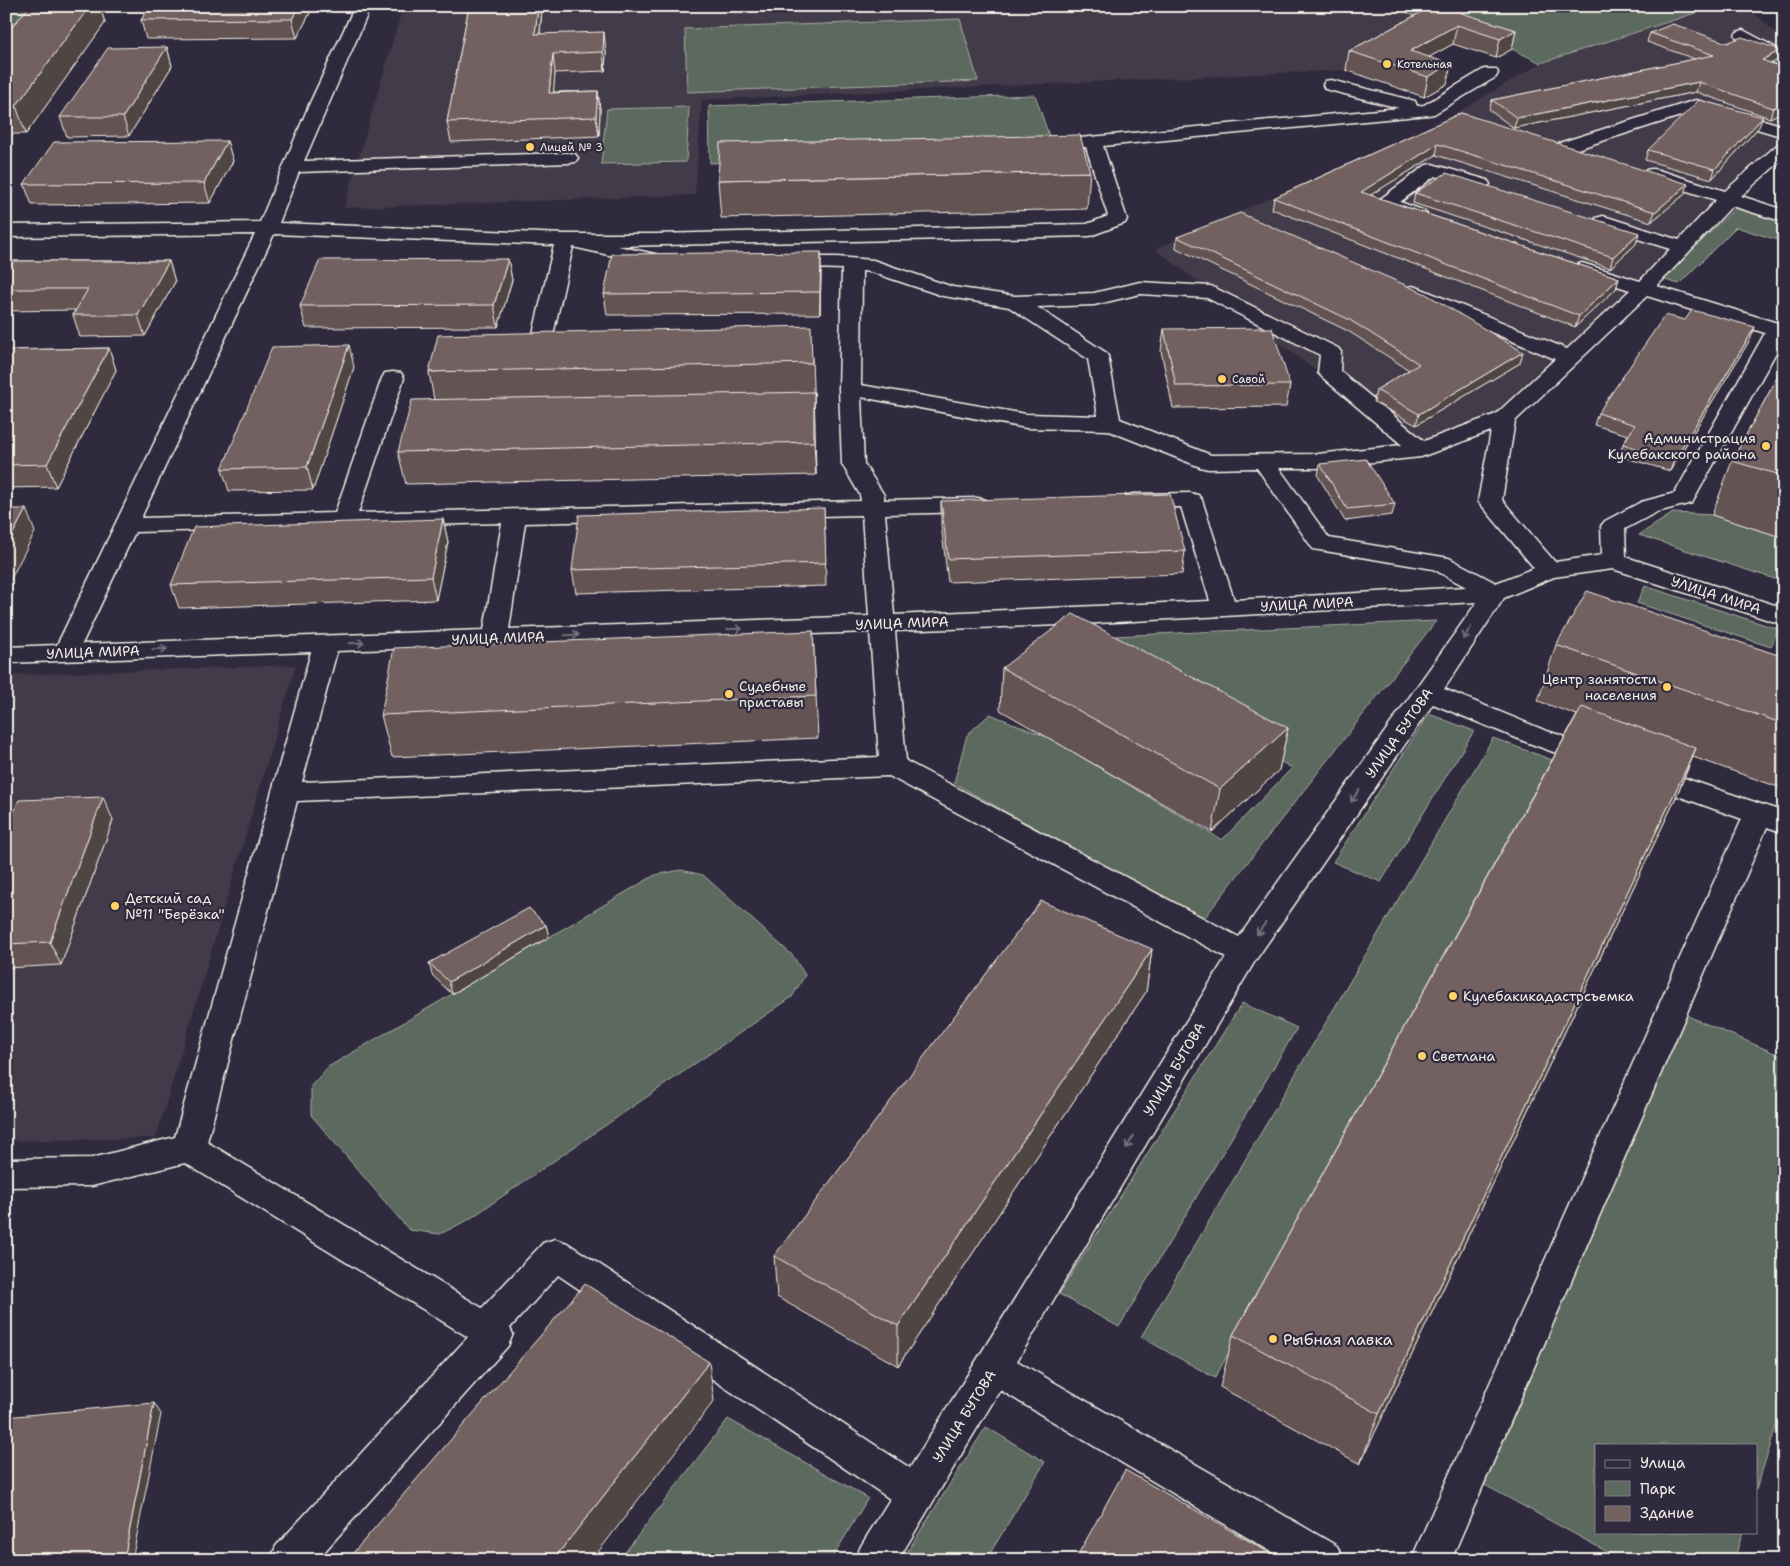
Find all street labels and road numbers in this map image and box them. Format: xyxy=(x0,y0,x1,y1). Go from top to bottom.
street label: УЛИЦА МИРА xyxy=(1669,572,1763,618)
street label: УЛИЦА МИРА xyxy=(1260,593,1354,615)
street label: УЛИЦА МИРА xyxy=(855,612,949,634)
street label: УЛИЦА МИРА xyxy=(451,627,545,649)
street label: УЛИЦА МИРА xyxy=(46,641,140,663)
street label: УЛИЦА БУТОВА xyxy=(1361,684,1437,782)
street label: УЛИЦА БУТОВА xyxy=(1139,1019,1209,1119)
street label: УЛИЦА БУТОВА xyxy=(928,1366,1000,1466)

